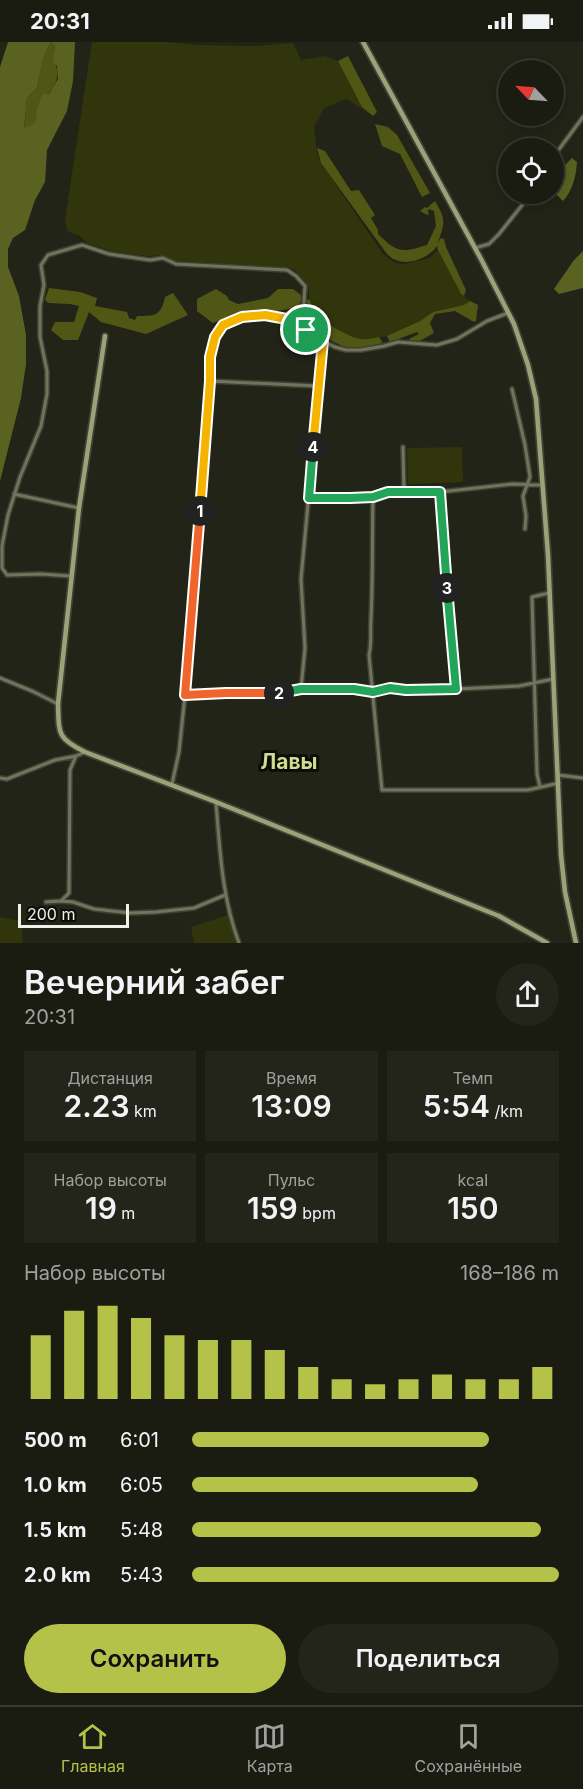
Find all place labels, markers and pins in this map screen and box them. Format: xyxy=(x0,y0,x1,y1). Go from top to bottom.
pin xyxy=(280,304,331,355)
pin: 4 xyxy=(298,432,328,462)
pin: 1 xyxy=(185,496,215,526)
pin: 3 xyxy=(432,573,462,603)
pin: 2 xyxy=(264,678,294,708)

